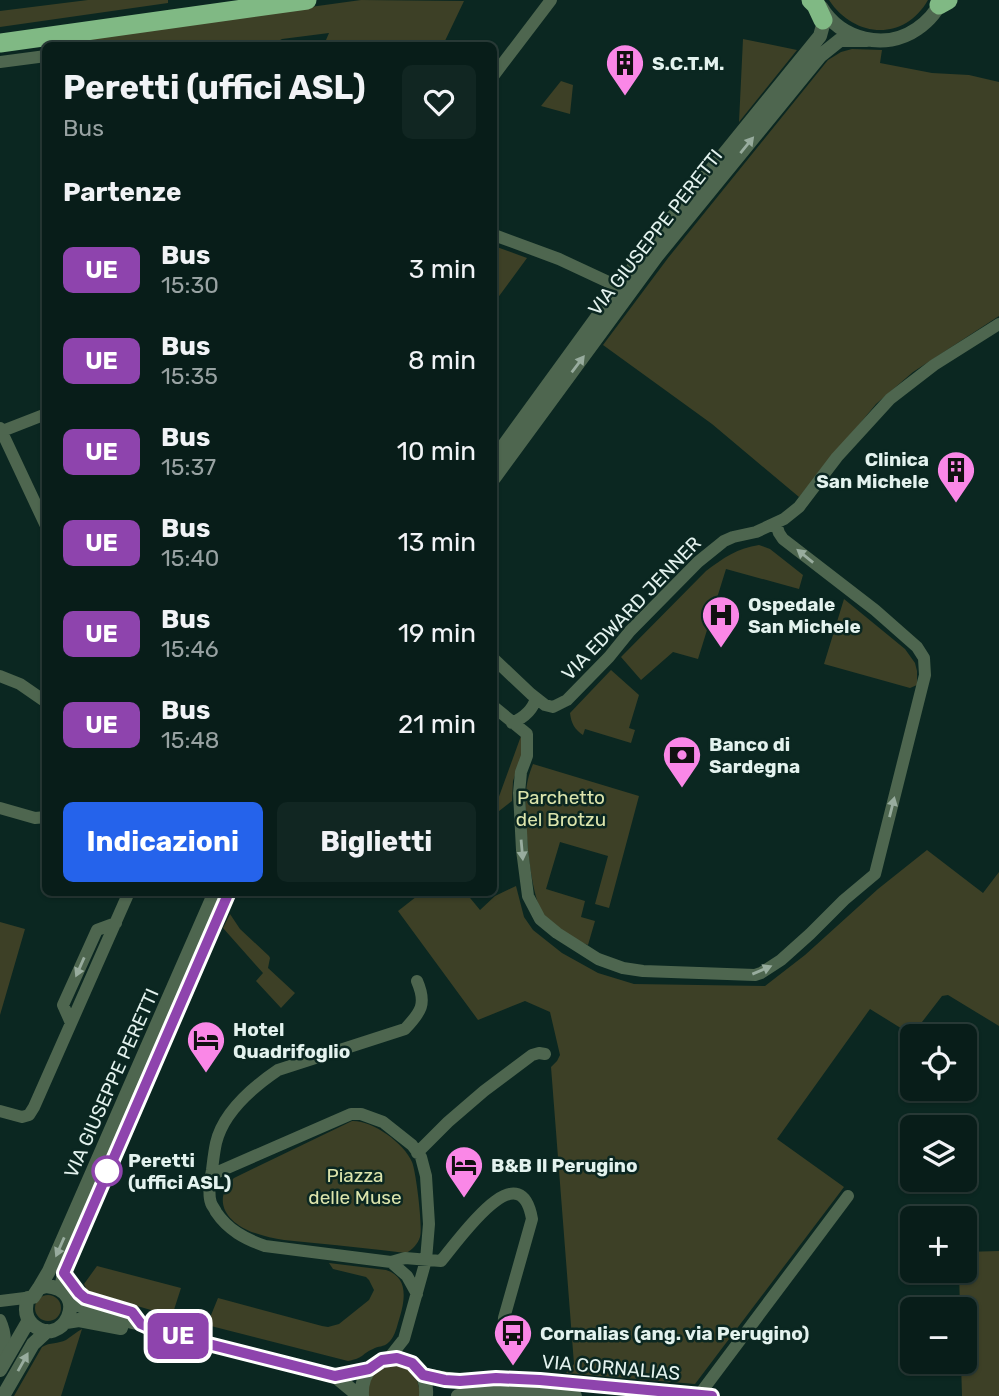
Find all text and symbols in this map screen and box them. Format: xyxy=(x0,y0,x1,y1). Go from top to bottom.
building icon: S.C.T.M. xyxy=(604,42,646,97)
place label: S.C.T.M. xyxy=(652,52,725,75)
button: heart xyxy=(402,65,476,139)
text: Peretti (uffici ASL) xyxy=(63,68,366,107)
text: Bus xyxy=(63,114,104,142)
one-way arrow xyxy=(739,137,754,154)
street label: VIA GIUSEPPE PERETTI xyxy=(583,145,727,320)
text: Partenze xyxy=(63,177,181,208)
text: Bus xyxy=(161,240,210,271)
text: 3 min xyxy=(409,254,476,285)
text: UE xyxy=(85,256,118,284)
text: 15:30 xyxy=(161,271,219,299)
text: Bus xyxy=(161,331,210,362)
text: 8 min xyxy=(408,345,476,376)
text: UE xyxy=(85,347,118,375)
one-way arrow xyxy=(571,356,586,374)
text: 15:35 xyxy=(161,362,218,390)
text: Bus xyxy=(161,422,210,453)
text: 10 min xyxy=(397,436,476,467)
text: UE xyxy=(85,438,118,466)
place label: Clinica San Michele xyxy=(816,448,929,493)
building icon: Clinica San Michele xyxy=(935,449,977,504)
text: 15:37 xyxy=(161,453,216,481)
text: Bus xyxy=(161,513,210,544)
text: 13 min xyxy=(398,527,476,558)
text: UE xyxy=(85,529,118,557)
street label: VIA EDWARD JENNER xyxy=(557,532,706,685)
text: 15:40 xyxy=(161,544,219,572)
one-way arrow xyxy=(796,549,814,564)
place label: Ospedale San Michele xyxy=(748,593,861,638)
hospital icon: Ospedale San Michele xyxy=(700,594,742,649)
text: Bus xyxy=(161,604,210,635)
text: 19 min xyxy=(398,618,476,649)
text: UE xyxy=(85,620,118,648)
text: 15:46 xyxy=(161,635,219,663)
text: Bus xyxy=(161,695,210,726)
text: 21 min xyxy=(398,709,476,740)
text: UE xyxy=(85,711,118,739)
text: 15:48 xyxy=(161,726,219,754)
place label: Banco di Sardegna xyxy=(709,733,800,778)
bank icon: Banco di Sardegna xyxy=(661,734,703,789)
park label: Parchetto del Brotzu xyxy=(516,786,606,831)
one-way arrow xyxy=(887,796,898,818)
button: Indicazioni xyxy=(63,802,263,882)
button: Biglietti xyxy=(277,802,476,882)
one-way arrow xyxy=(517,839,528,861)
one-way arrow xyxy=(74,957,86,977)
one-way arrow xyxy=(752,964,772,976)
street label: VIA GIUSEPPE PERETTI xyxy=(59,985,164,1181)
place label: Hotel Quadrifoglio xyxy=(233,1018,350,1063)
hotel icon: Hotel Quadrifoglio xyxy=(185,1019,227,1074)
map controls xyxy=(900,1024,977,1374)
button: locate xyxy=(900,1024,977,1101)
button: layers xyxy=(900,1115,977,1192)
hotel icon: B&B Il Perugino xyxy=(443,1144,485,1199)
place label: Peretti (uffici ASL) xyxy=(128,1149,231,1194)
place label: B&B Il Perugino xyxy=(491,1154,638,1177)
marker: Peretti (uffici ASL) xyxy=(92,1156,122,1186)
park label: Piazza delle Muse xyxy=(308,1164,402,1209)
button: + xyxy=(900,1206,977,1283)
one-way arrow xyxy=(54,1236,65,1257)
button: − xyxy=(900,1297,977,1374)
bus stop icon: Cornalias (ang. via Perugino) xyxy=(492,1312,534,1367)
line badge: UE xyxy=(146,1313,210,1359)
text: UE xyxy=(162,1322,194,1350)
place label: Cornalias (ang. via Perugino) xyxy=(540,1322,809,1345)
street label: VIA CORNALIAS xyxy=(541,1350,681,1385)
one-way arrow xyxy=(17,1352,29,1371)

